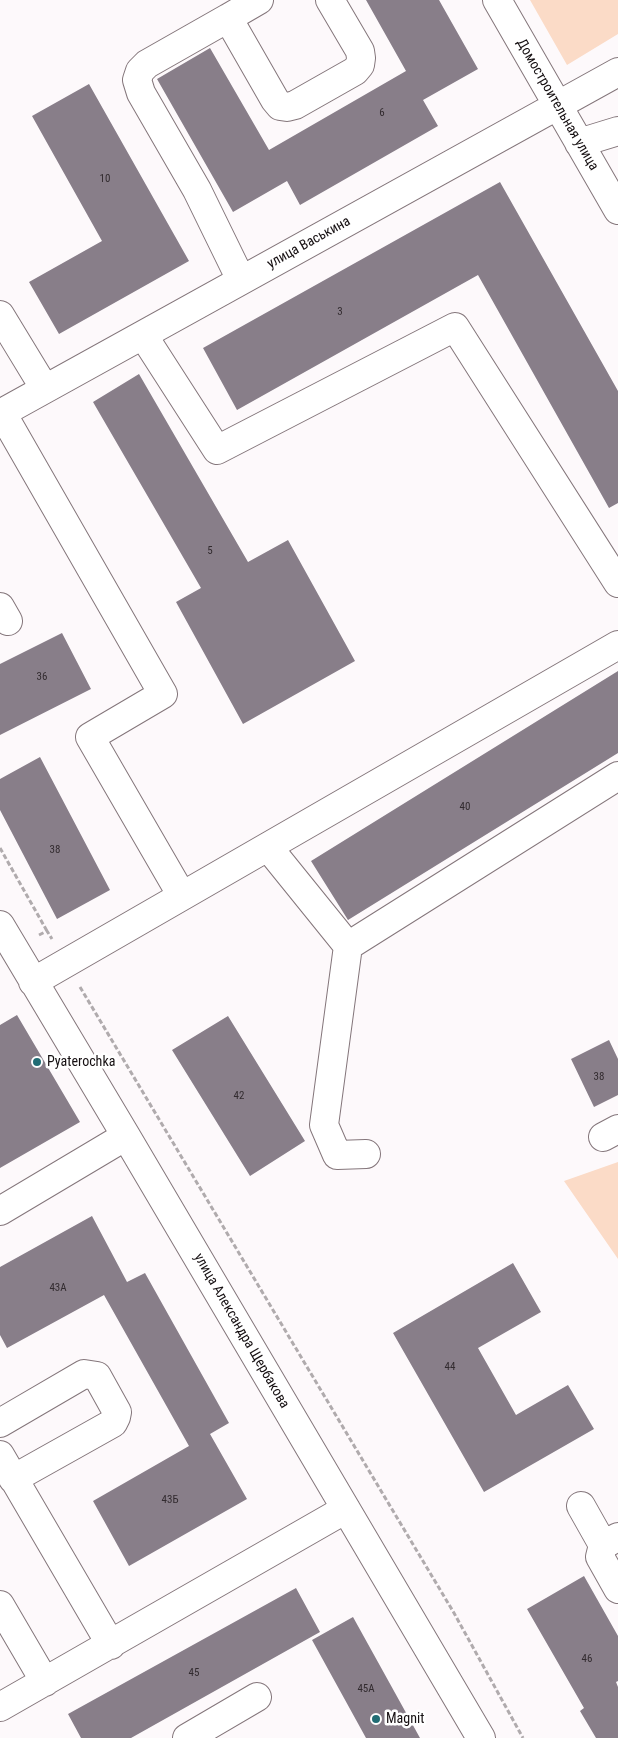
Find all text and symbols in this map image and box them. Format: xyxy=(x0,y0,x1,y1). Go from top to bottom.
street label: Домостроительная улица xyxy=(512,36,602,174)
house number: 6 xyxy=(379,106,385,120)
house number: 10 xyxy=(100,172,110,186)
street label: улица Васькина xyxy=(265,213,353,273)
house number: 3 xyxy=(337,305,343,319)
house number: 5 xyxy=(207,544,213,558)
house number: 36 xyxy=(37,670,47,684)
house number: 40 xyxy=(460,800,470,814)
house number: 38 xyxy=(50,843,60,857)
place label: Pyaterochka xyxy=(47,1054,115,1070)
marker: Pyaterochka xyxy=(31,1056,43,1068)
house number: 38 xyxy=(594,1070,604,1084)
house number: 42 xyxy=(234,1089,244,1103)
street label: улица Александра Щербакова xyxy=(190,1250,292,1412)
house number: 43А xyxy=(49,1281,67,1295)
house number: 44 xyxy=(445,1360,455,1374)
house number: 43Б xyxy=(162,1493,178,1507)
house number: 46 xyxy=(582,1652,592,1666)
house number: 45 xyxy=(189,1666,199,1680)
house number: 45А xyxy=(357,1682,375,1696)
place label: Magnit xyxy=(386,1711,424,1727)
marker: Magnit xyxy=(370,1713,382,1725)

